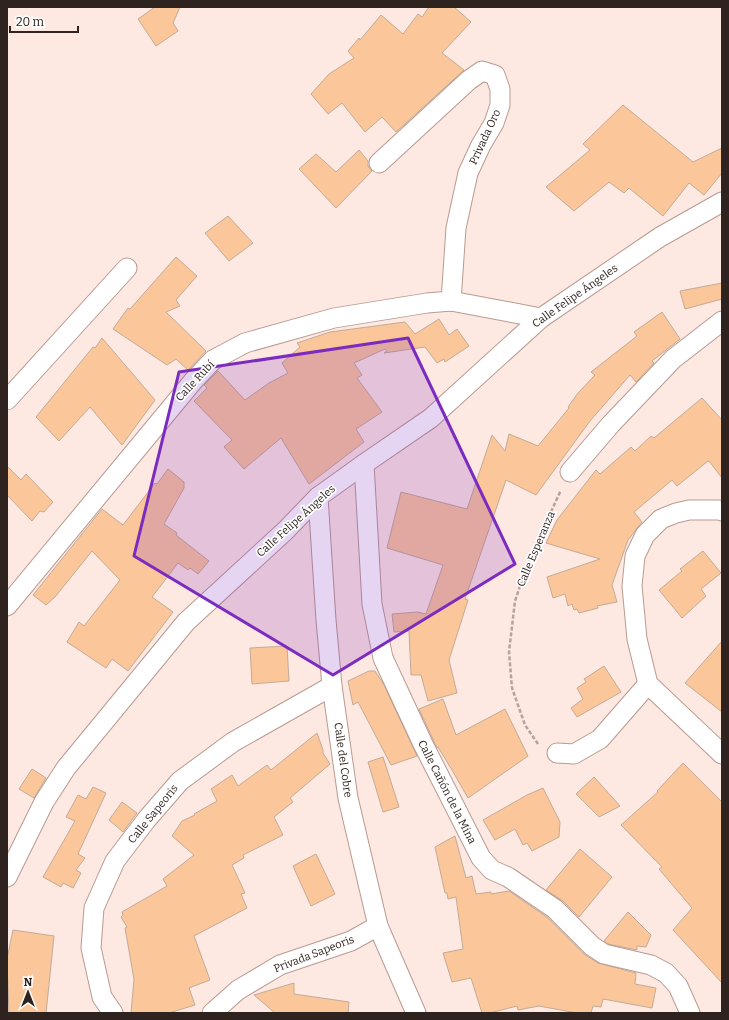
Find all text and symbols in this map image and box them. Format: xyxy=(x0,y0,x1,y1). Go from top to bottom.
scale bar xyxy=(10,8,78,34)
text: 20 m xyxy=(16,15,45,29)
street label: Privada Oro xyxy=(467,107,503,167)
street label: Calle Felipe Ángeles xyxy=(529,261,620,330)
street label: Calle Rubí xyxy=(173,357,218,404)
street label: Calle Felipe Ángeles xyxy=(253,482,338,560)
street label: Calle Esperanza xyxy=(514,509,558,589)
street label: Calle del Cobre xyxy=(331,722,355,798)
street label: Calle Cañón de la Mina xyxy=(415,738,479,846)
street label: Calle Sapeoris xyxy=(125,782,181,846)
street label: Privada Sapeoris xyxy=(272,933,356,975)
north arrow xyxy=(8,972,48,1012)
text: N xyxy=(24,976,33,989)

